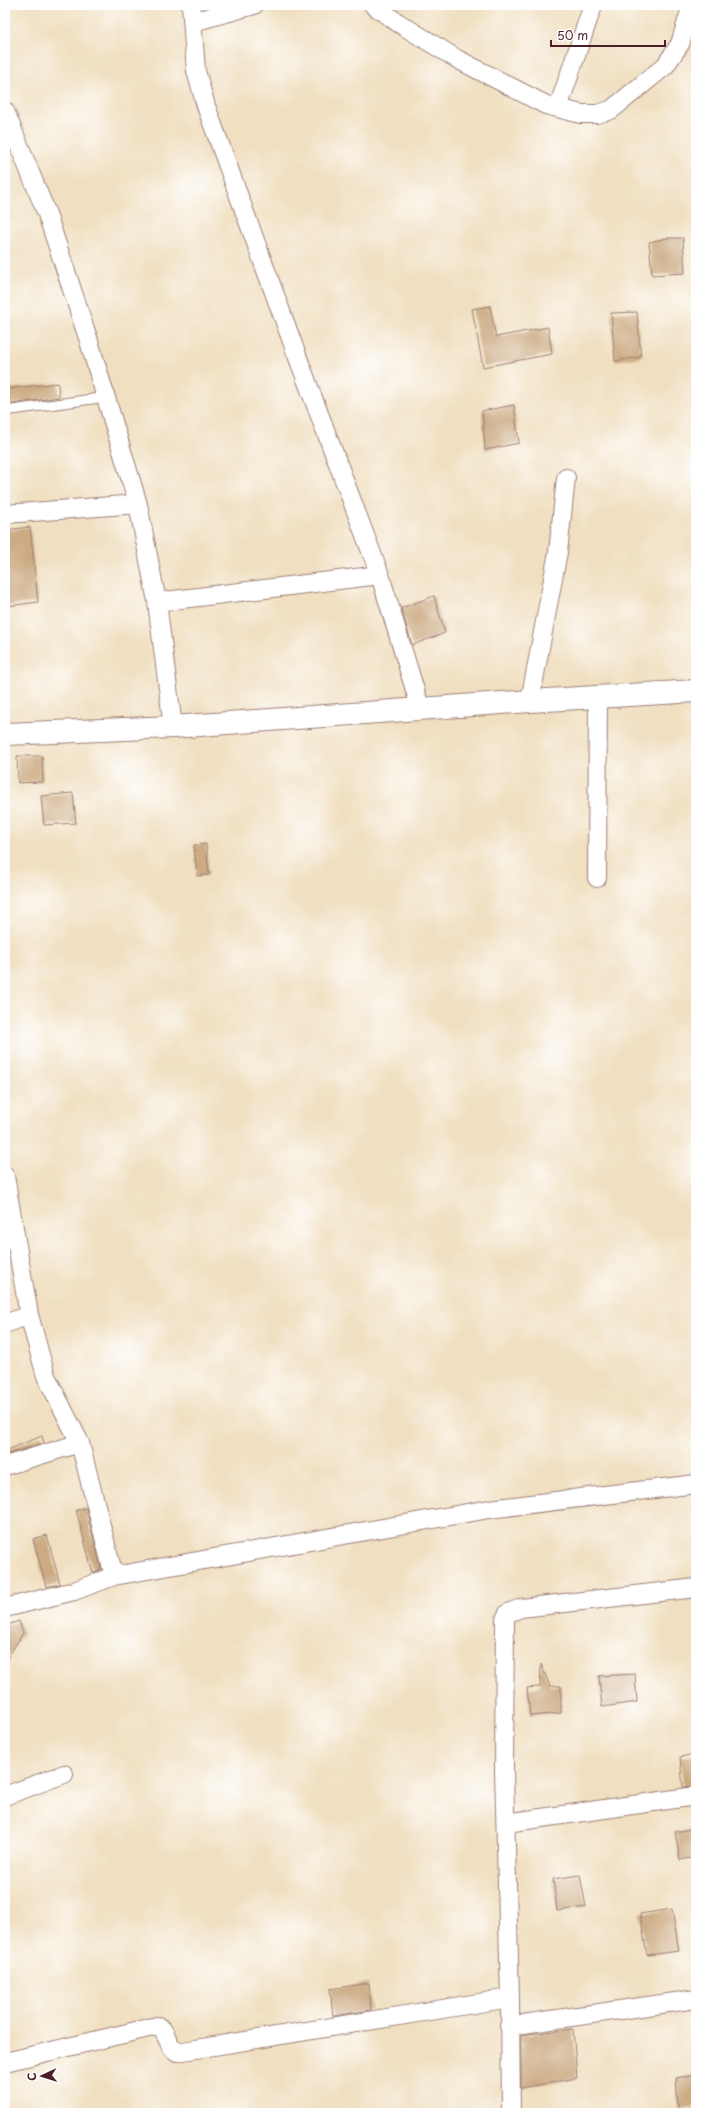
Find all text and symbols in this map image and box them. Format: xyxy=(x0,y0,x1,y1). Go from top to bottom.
scale bar xyxy=(551,22,665,48)
text: 50 m xyxy=(557,26,588,44)
north arrow xyxy=(22,2056,62,2096)
text: С xyxy=(23,2072,40,2081)

